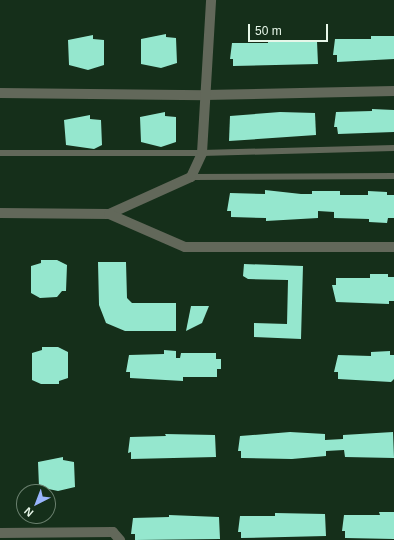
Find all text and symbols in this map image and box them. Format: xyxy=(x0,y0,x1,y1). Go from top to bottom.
scale bar xyxy=(250,16,330,42)
text: 50 m xyxy=(255,24,282,38)
north arrow xyxy=(16,484,56,524)
text: N xyxy=(22,505,36,519)

